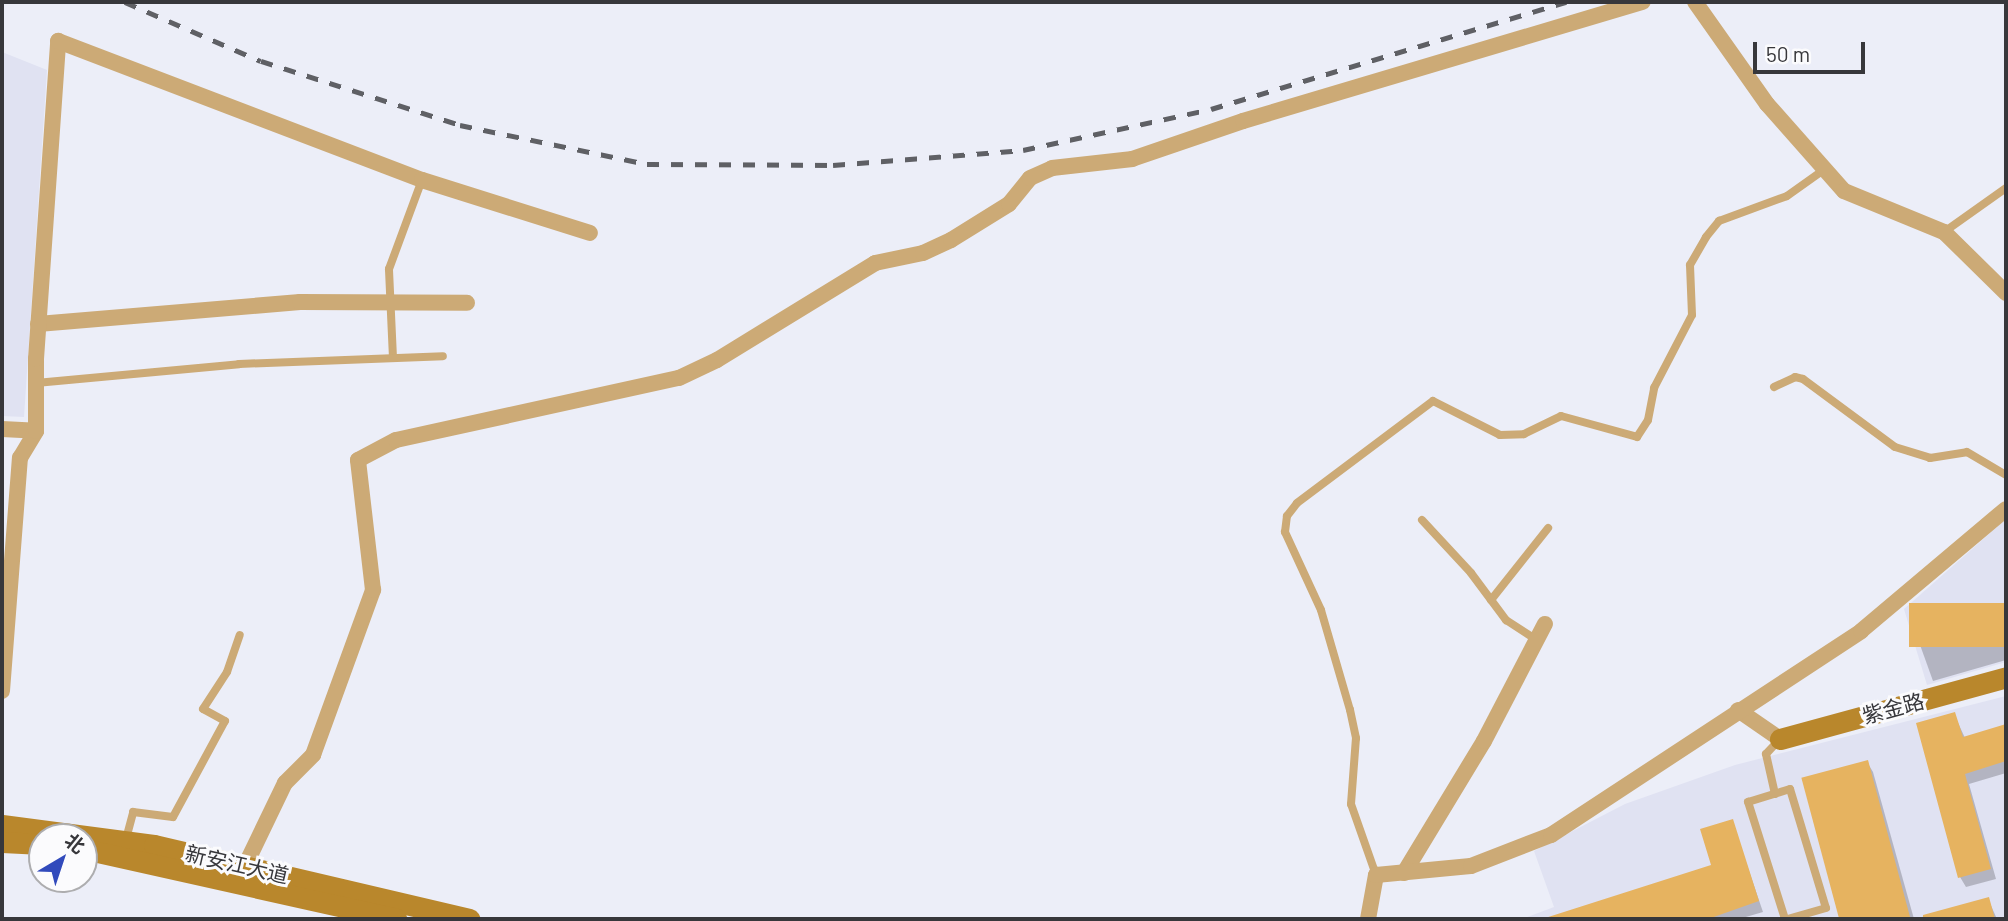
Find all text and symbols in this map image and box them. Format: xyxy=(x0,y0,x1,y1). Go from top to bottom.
scale bar xyxy=(1756,28,1868,72)
text: 50 m xyxy=(1766,41,1810,66)
street label: 紫金路 xyxy=(1859,688,1927,728)
north arrow xyxy=(28,823,98,893)
text: 北 xyxy=(61,828,90,858)
street label: 新安江大道 xyxy=(183,840,291,888)

